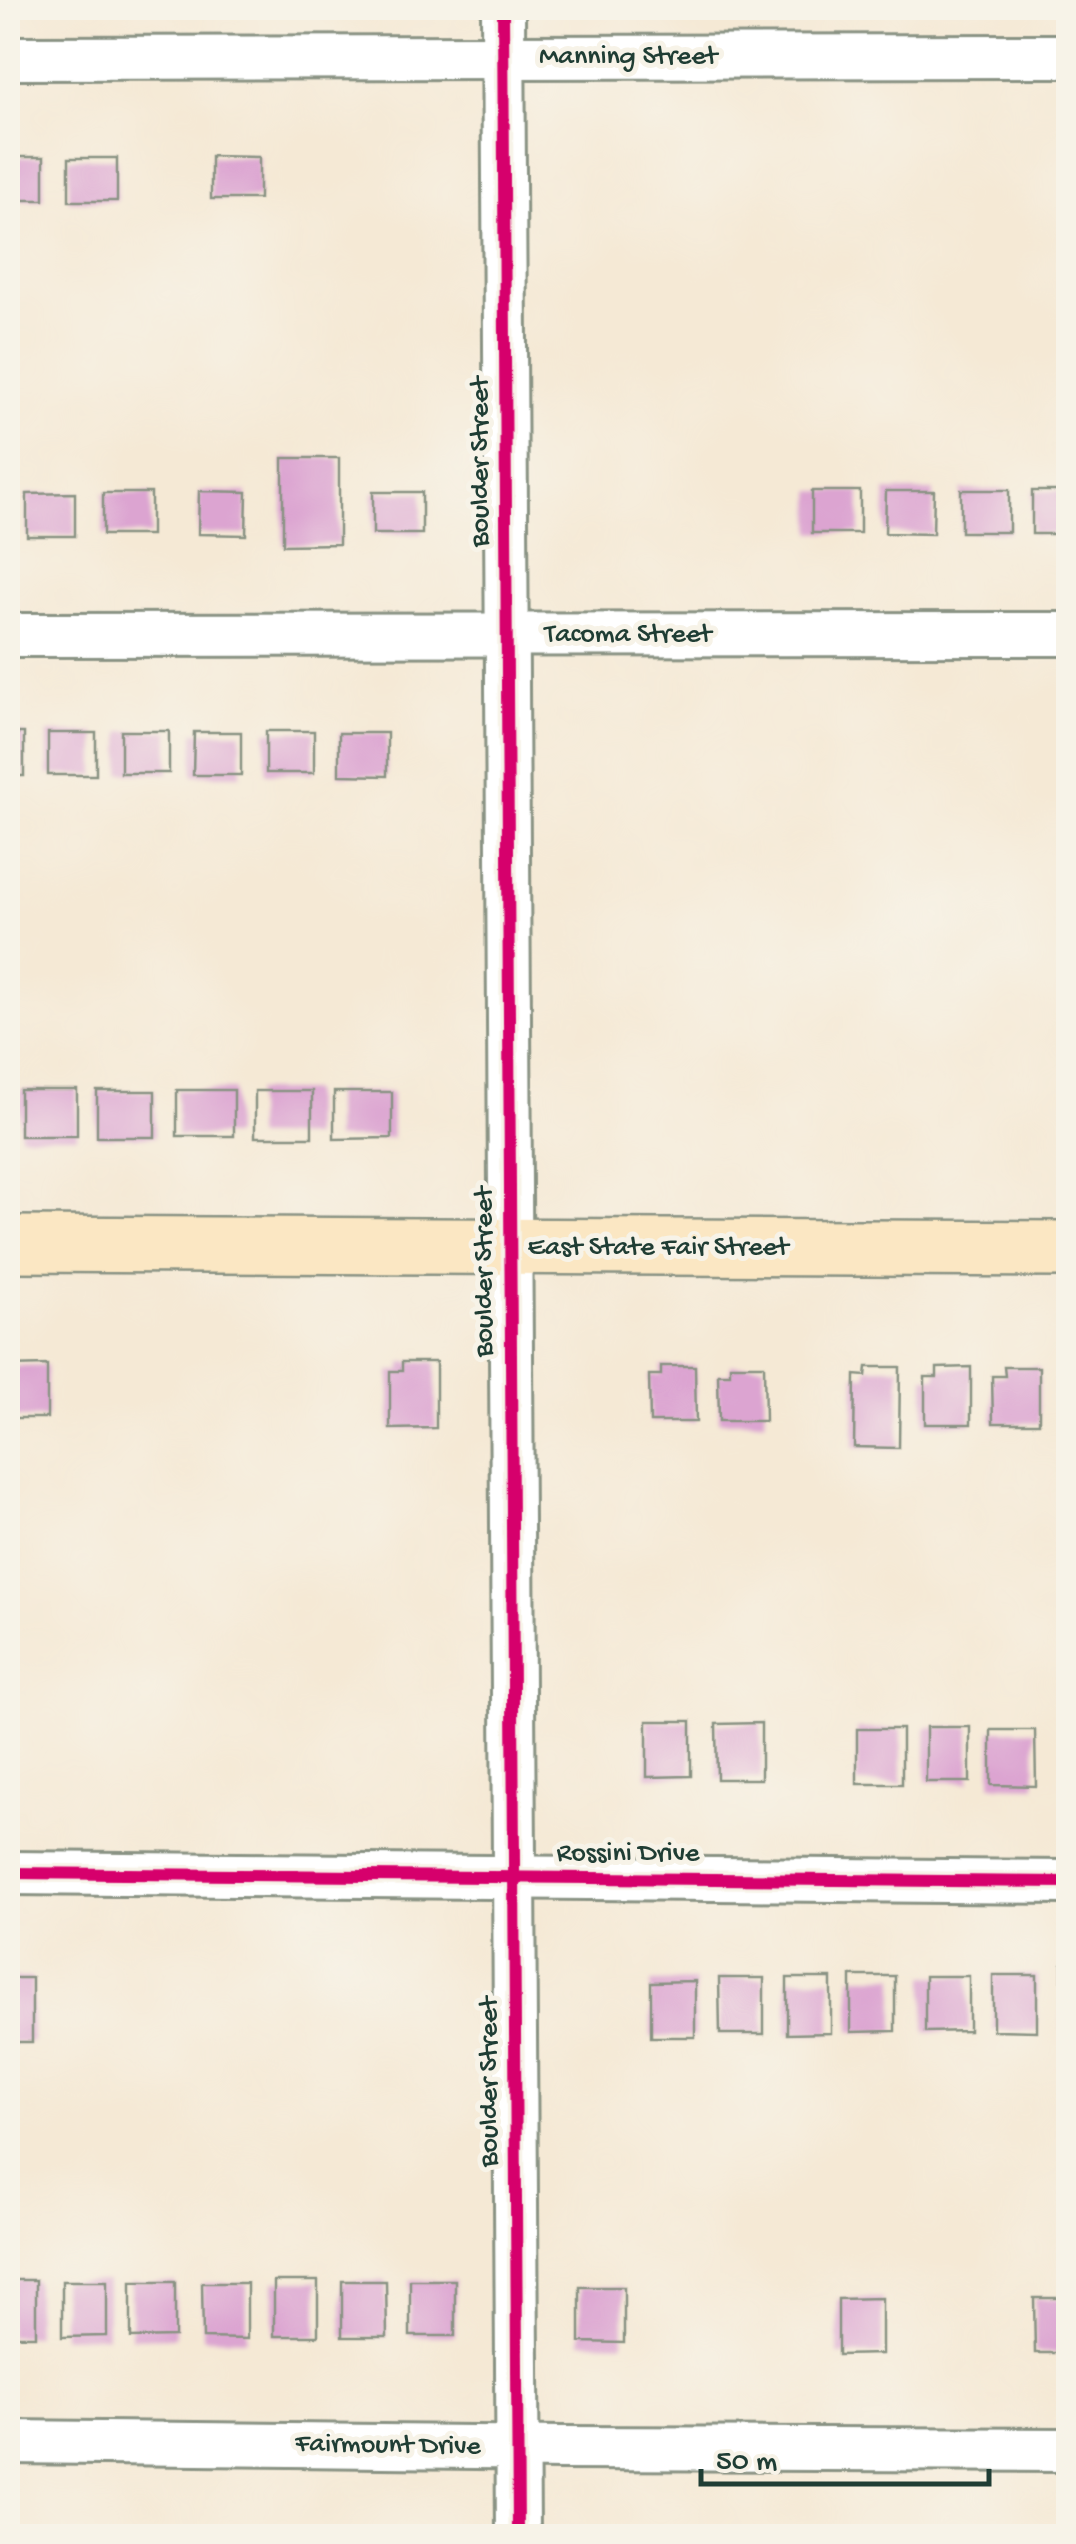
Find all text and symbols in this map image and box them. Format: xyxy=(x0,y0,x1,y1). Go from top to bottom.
street label: Manning Street xyxy=(539,41,720,74)
street label: Boulder Street xyxy=(465,374,498,548)
street label: Tacoma Street xyxy=(542,619,714,652)
street label: Boulder Street xyxy=(469,1184,502,1358)
street label: East State Fair Street xyxy=(528,1232,791,1265)
street label: Rossini Drive xyxy=(557,1838,700,1871)
street label: Boulder Street xyxy=(474,1994,507,2168)
scale bar xyxy=(701,2424,988,2486)
street label: Fairmount Drive xyxy=(294,2428,482,2464)
text: 50 m xyxy=(716,2446,777,2481)

